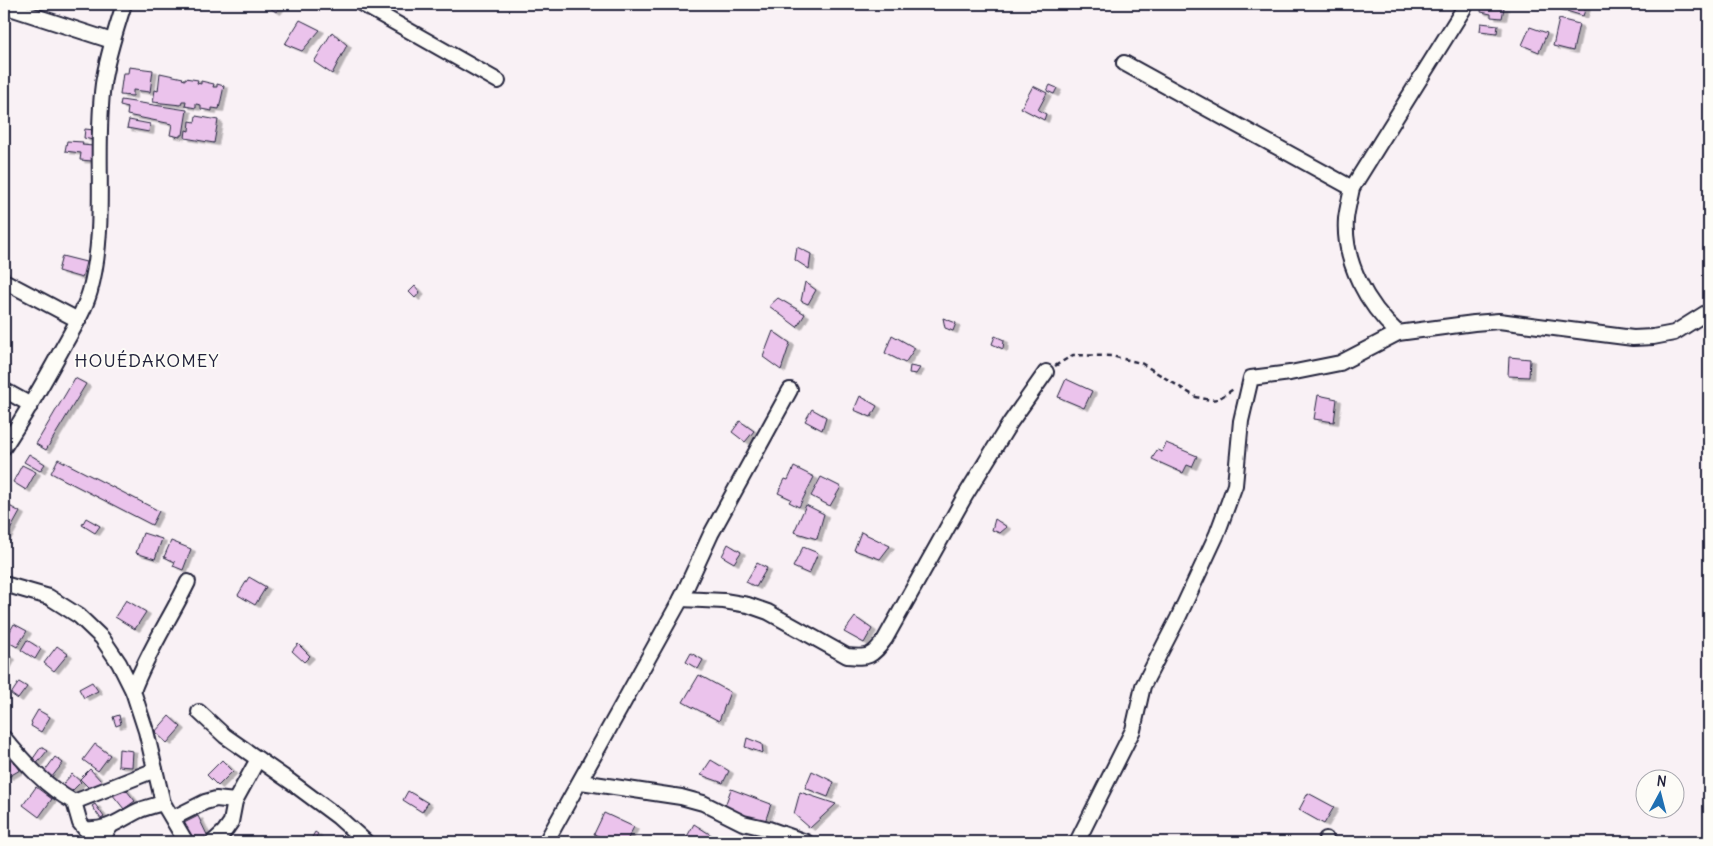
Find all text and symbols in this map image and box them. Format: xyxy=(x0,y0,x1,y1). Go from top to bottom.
district label: HOUÉDAKOMEY xyxy=(75,349,219,372)
north arrow xyxy=(1636,768,1686,818)
text: N xyxy=(1656,772,1667,791)

